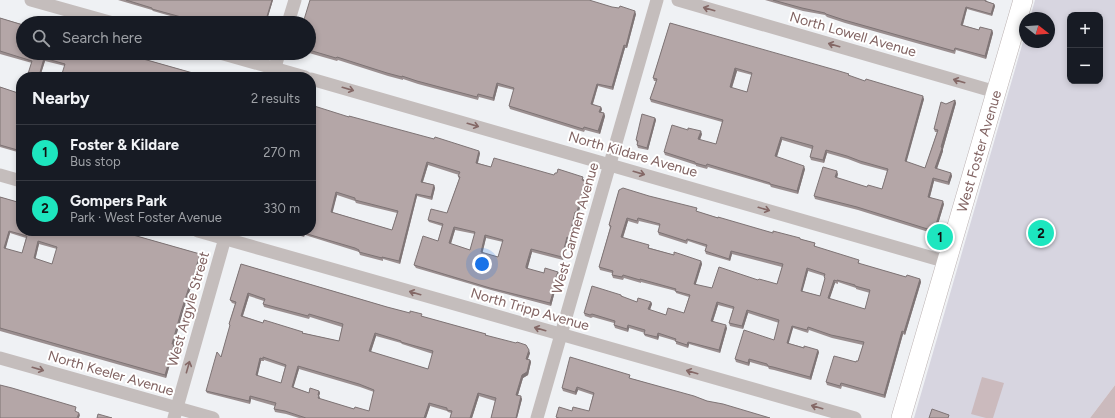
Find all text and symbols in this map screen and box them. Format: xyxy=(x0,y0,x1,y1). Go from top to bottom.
one-way arrow xyxy=(703,5,716,12)
street label: North Lowell Avenue xyxy=(788,8,918,61)
north arrow xyxy=(1019,12,1055,48)
map controls xyxy=(1067,12,1103,84)
button: + xyxy=(1067,12,1103,48)
search box xyxy=(16,16,316,60)
icon: search xyxy=(30,27,52,49)
text: Search here xyxy=(62,29,142,47)
one-way arrow xyxy=(828,41,841,48)
button: − xyxy=(1067,48,1103,84)
one-way arrow xyxy=(953,77,966,84)
one-way arrow xyxy=(342,86,355,93)
text: Nearby xyxy=(32,88,90,108)
street label: West Foster Avenue xyxy=(953,88,1005,214)
text: 2 results xyxy=(251,91,300,106)
one-way arrow xyxy=(467,122,480,129)
street label: North Kildare Avenue xyxy=(566,128,700,181)
text: Foster & Kildare xyxy=(70,136,179,154)
text: 1 xyxy=(42,145,48,160)
text: 270 m xyxy=(263,145,300,160)
text: Bus stop xyxy=(70,154,121,169)
street label: West Carmen Avenue xyxy=(549,160,602,296)
one-way arrow xyxy=(632,170,645,177)
text: Gompers Park xyxy=(70,192,167,210)
text: 2 xyxy=(41,201,49,216)
text: 330 m xyxy=(263,201,300,216)
one-way arrow xyxy=(757,206,770,213)
text: Park · West Foster Avenue xyxy=(70,210,222,225)
pin: 2 xyxy=(1028,218,1054,248)
pin: 1 xyxy=(927,222,953,252)
street label: West Argyle Street xyxy=(164,250,213,369)
your location xyxy=(472,254,492,274)
street label: North Tripp Avenue xyxy=(469,284,591,335)
one-way arrow xyxy=(409,289,422,296)
one-way arrow xyxy=(534,325,547,332)
street label: North Keeler Avenue xyxy=(46,347,176,400)
one-way arrow xyxy=(185,361,192,374)
one-way arrow xyxy=(31,365,44,373)
one-way arrow xyxy=(686,368,699,375)
one-way arrow xyxy=(811,403,824,410)

